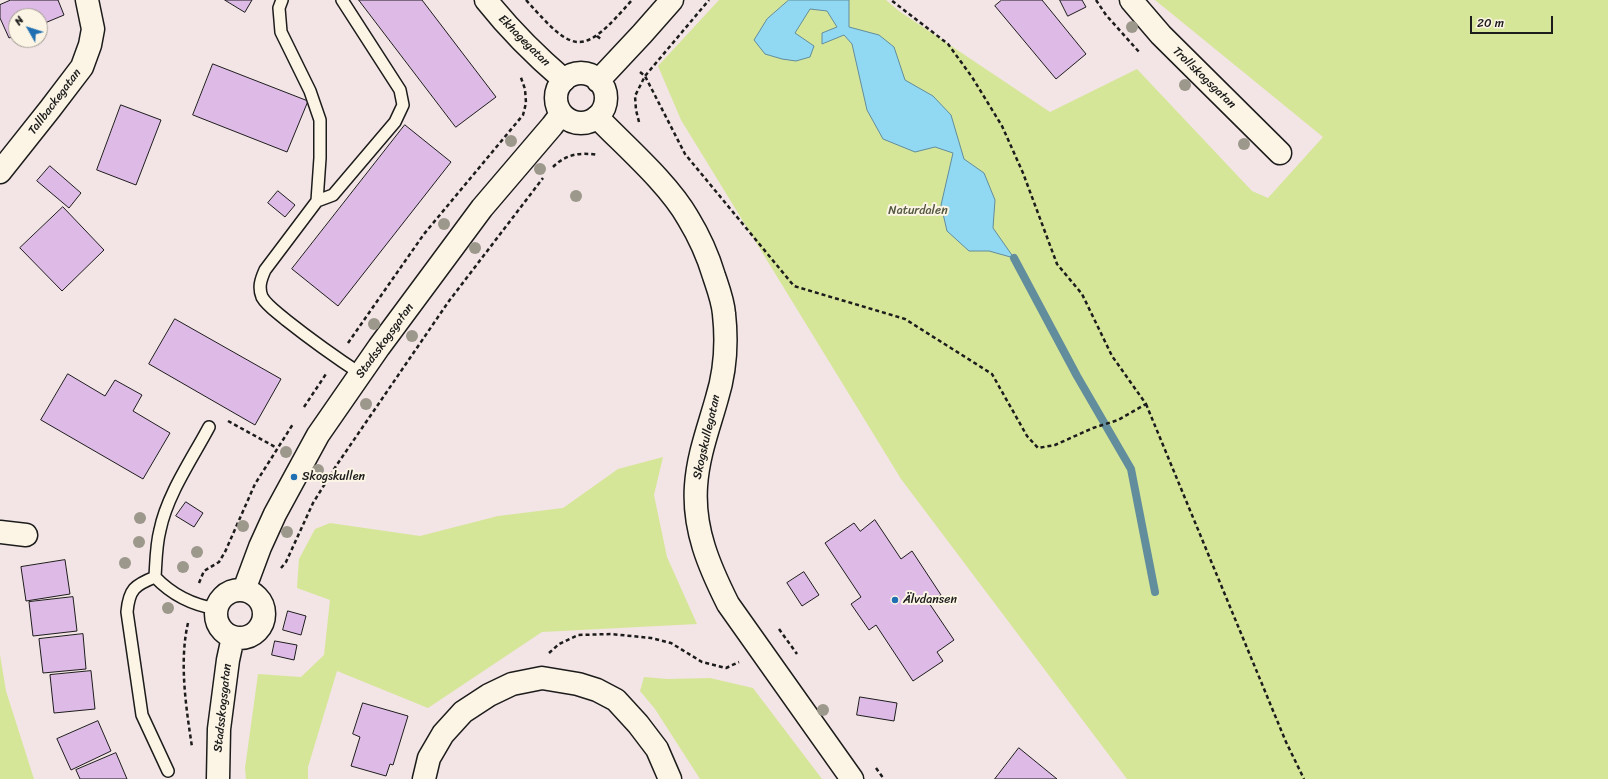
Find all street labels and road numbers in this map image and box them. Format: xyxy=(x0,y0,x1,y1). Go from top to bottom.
street label: Ekhagegatan xyxy=(495,12,553,70)
street label: Trollskogsgatan xyxy=(1169,44,1239,112)
street label: Tallbackegatan xyxy=(26,66,84,138)
street label: Stadsskogsgatan xyxy=(353,301,417,381)
street label: Skogskullegatan xyxy=(690,393,724,481)
street label: Stadsskogsgatan xyxy=(211,663,235,753)

